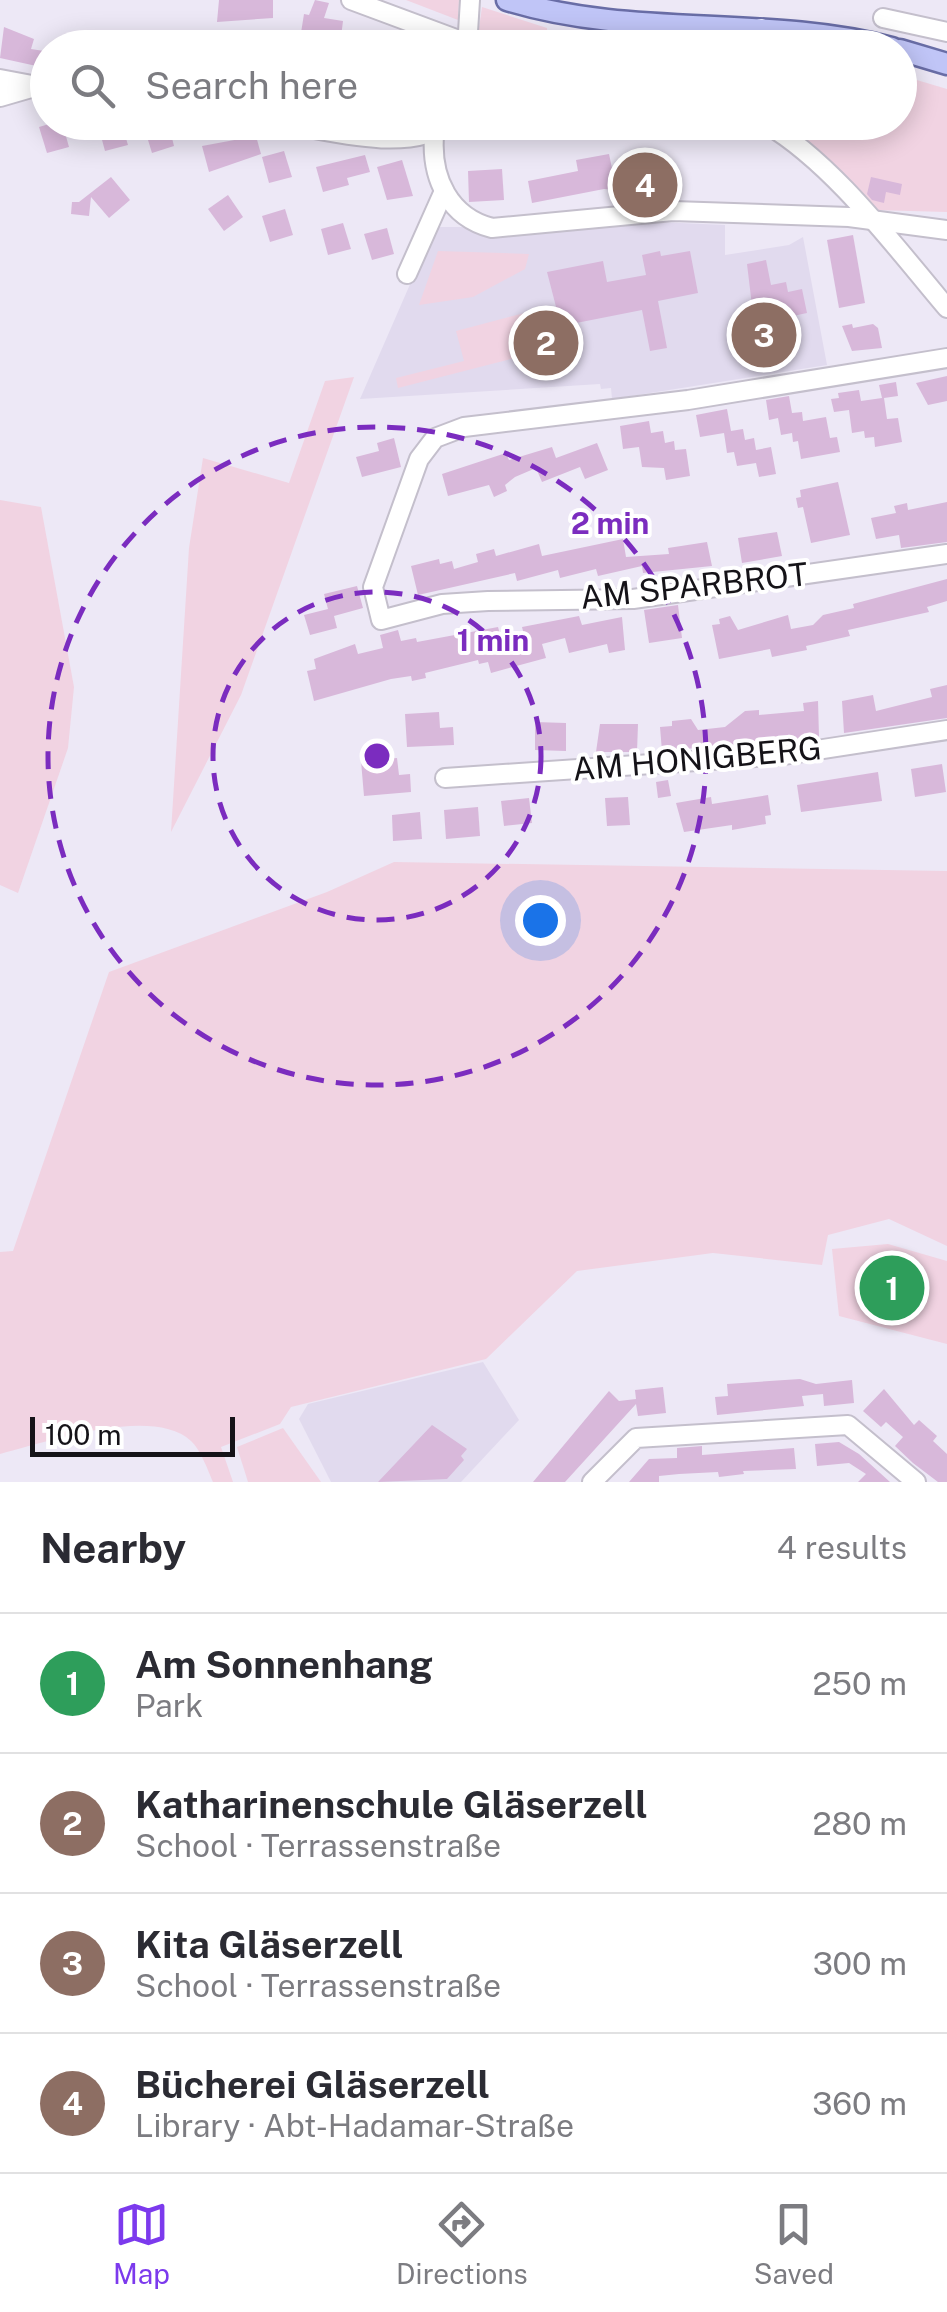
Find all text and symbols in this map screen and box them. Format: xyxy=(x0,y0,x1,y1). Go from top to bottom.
search box xyxy=(30,30,917,140)
icon: search xyxy=(65,58,120,113)
text: Search here xyxy=(145,63,358,108)
pin: 4 xyxy=(612,148,678,222)
pin: 3 xyxy=(732,298,796,372)
pin: 2 xyxy=(514,306,578,380)
text: 2 min xyxy=(571,505,649,541)
street label: AM SPARBROT xyxy=(578,555,810,616)
text: 1 min xyxy=(457,622,529,658)
street label: AM HONIGBERG xyxy=(571,729,823,788)
centre of rings xyxy=(359,738,395,774)
your location xyxy=(515,895,566,946)
pin: 1 xyxy=(860,1250,924,1326)
scale bar xyxy=(30,1412,235,1456)
text: 100 m xyxy=(45,1418,122,1451)
text: Nearby xyxy=(40,1523,186,1572)
text: 4 results xyxy=(777,1529,907,1566)
text: Am Sonnenhang xyxy=(135,1642,433,1687)
text: 1 xyxy=(66,1665,79,1702)
text: 250 m xyxy=(812,1665,907,1702)
text: Park xyxy=(135,1687,203,1724)
text: Katharinenschule Gläserzell xyxy=(135,1782,648,1827)
text: 2 xyxy=(62,1805,83,1842)
text: 280 m xyxy=(812,1805,907,1842)
text: School · Terrassenstraße xyxy=(135,1827,501,1864)
text: Kita Gläserzell xyxy=(135,1922,403,1967)
text: 3 xyxy=(62,1945,83,1982)
text: 300 m xyxy=(813,1945,907,1982)
text: School · Terrassenstraße xyxy=(135,1967,501,2004)
text: Bücherei Gläserzell xyxy=(135,2062,490,2107)
text: 4 xyxy=(62,2085,83,2122)
text: 360 m xyxy=(812,2085,907,2122)
text: Library · Abt-Hadamar-Straße xyxy=(135,2107,574,2144)
tab: Map xyxy=(113,2197,170,2290)
tab: Directions xyxy=(396,2197,528,2290)
tab: Saved xyxy=(754,2197,834,2290)

